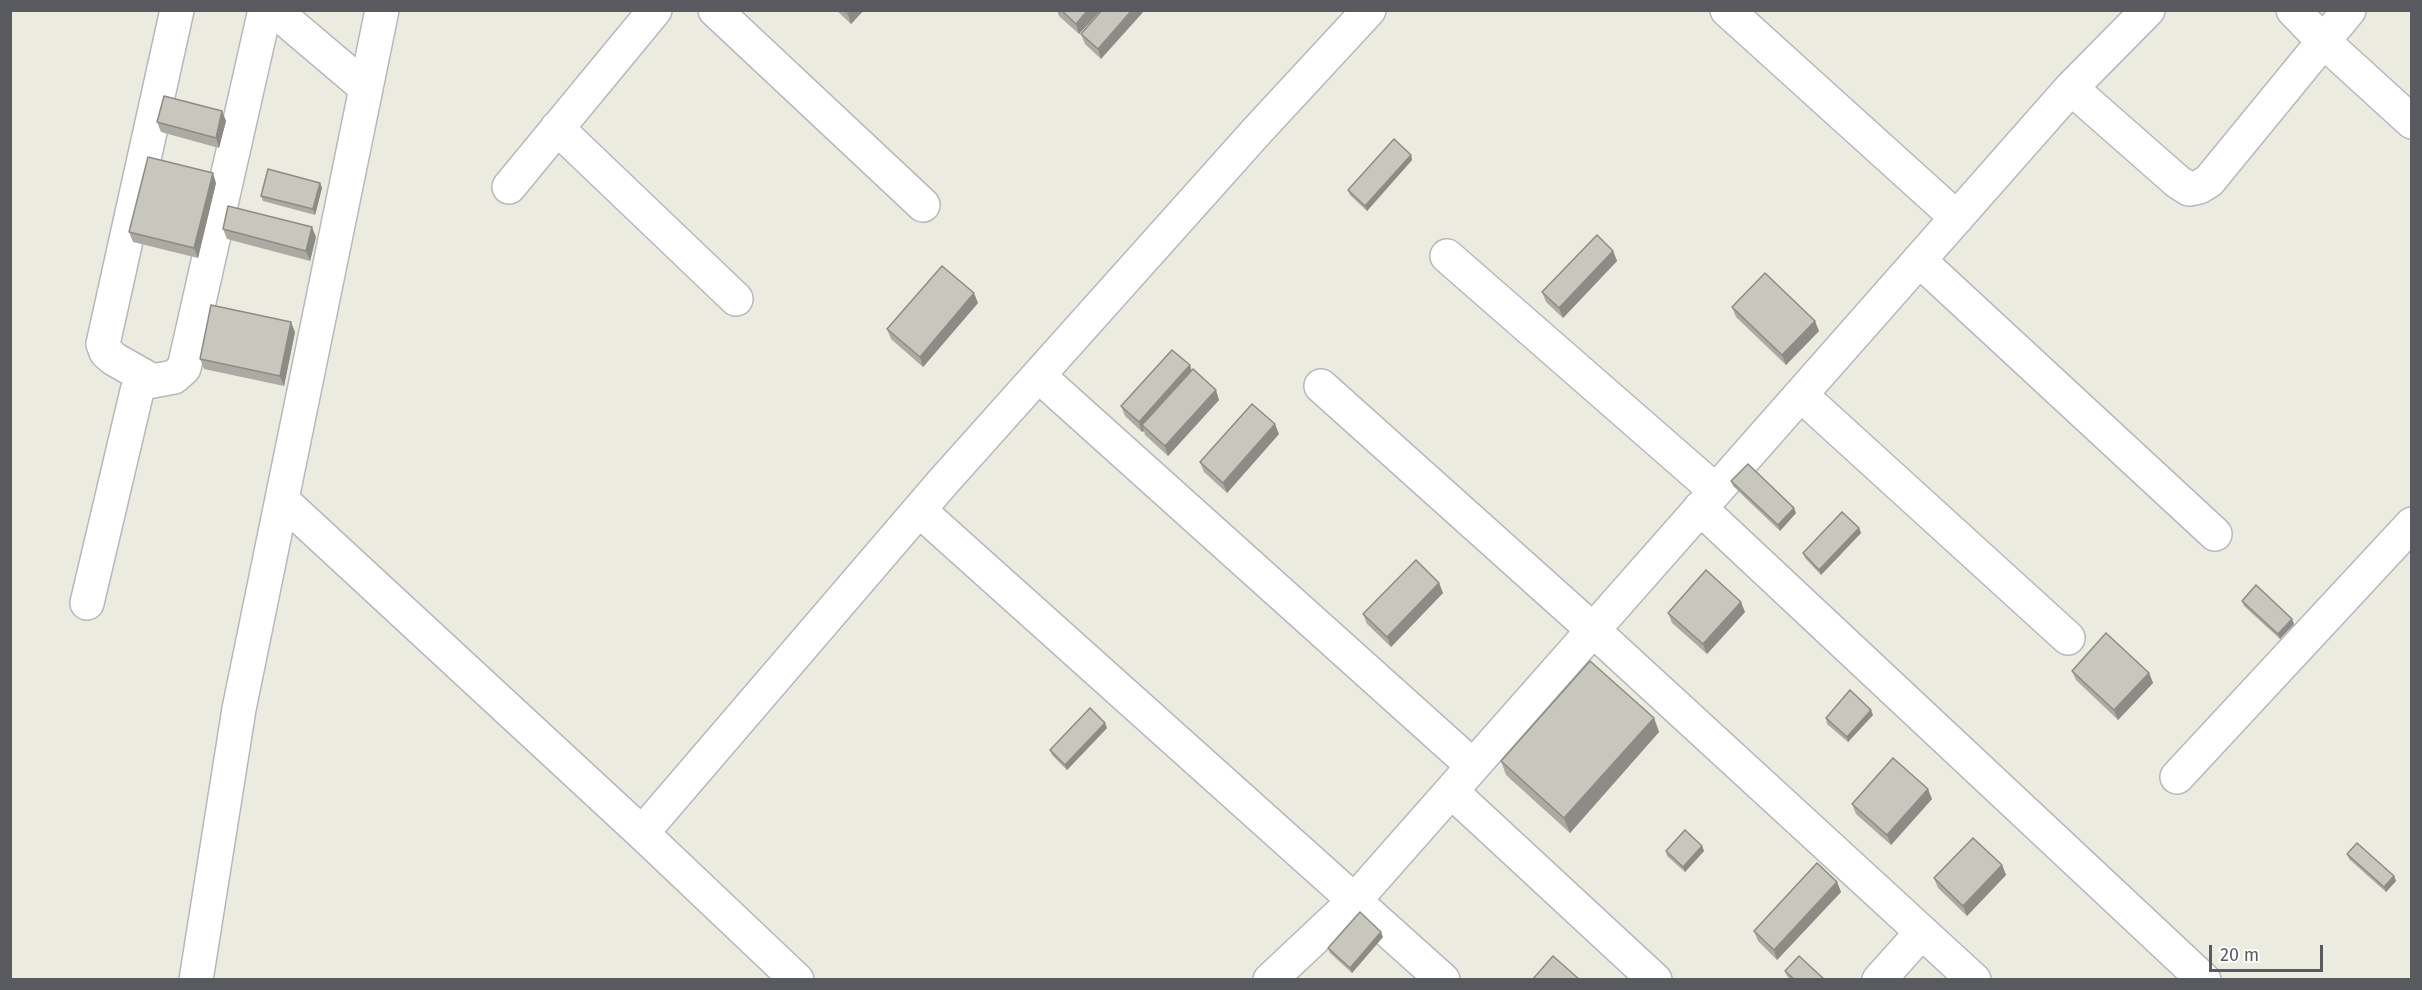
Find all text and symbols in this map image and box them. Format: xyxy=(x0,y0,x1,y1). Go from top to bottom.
scale bar xyxy=(2212,933,2326,971)
text: 20 m xyxy=(2220,944,2259,966)

